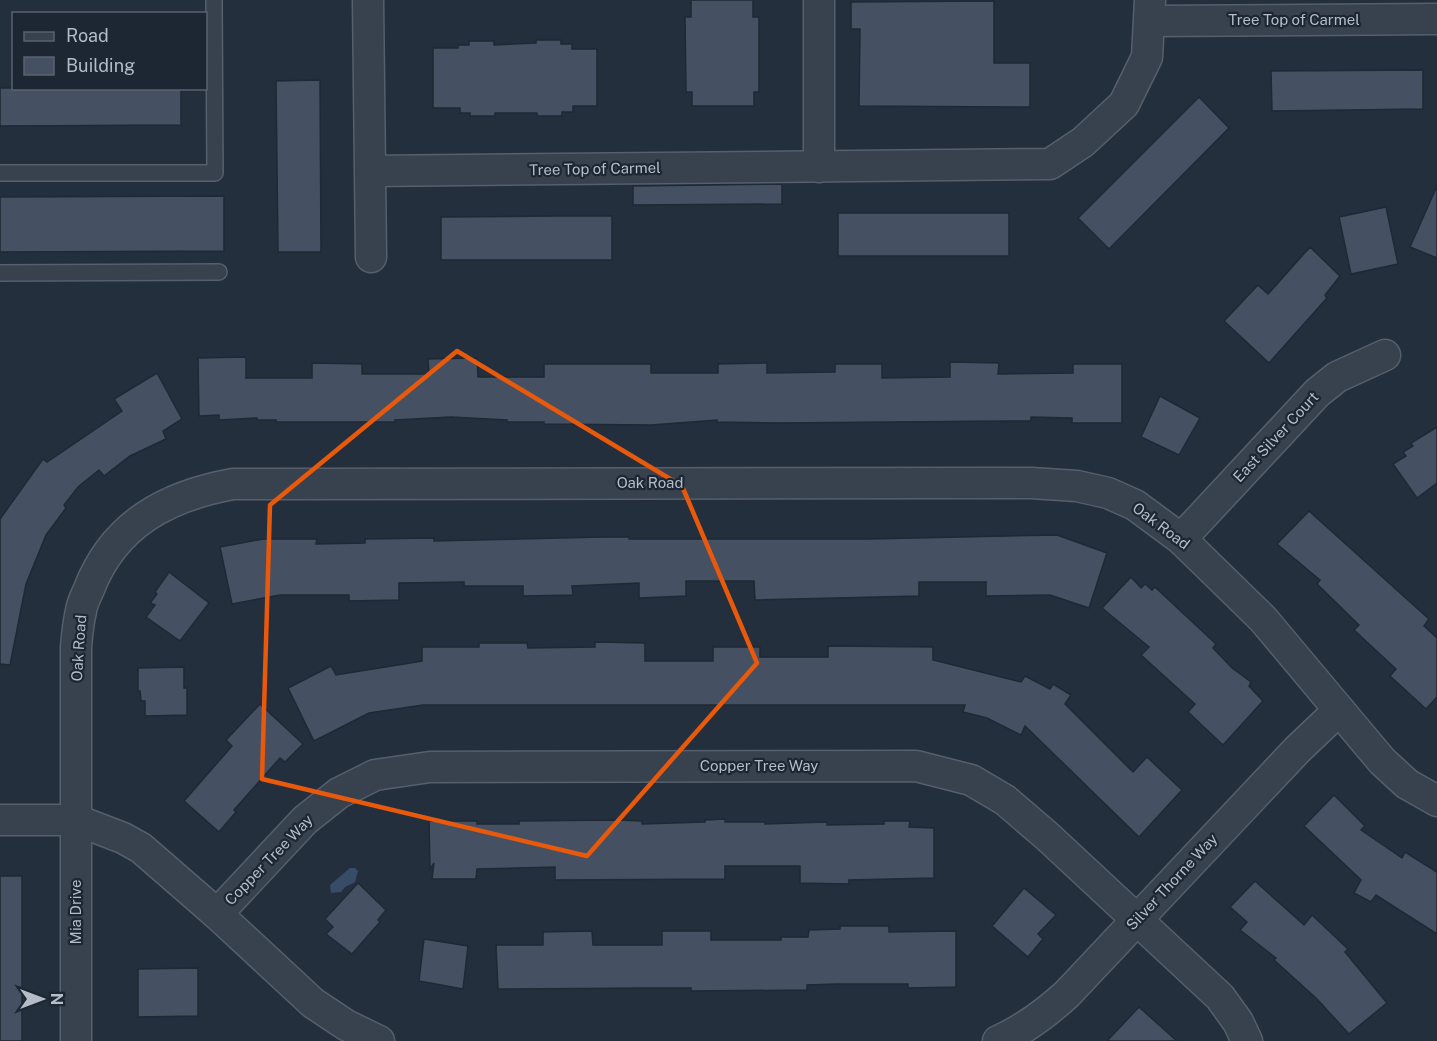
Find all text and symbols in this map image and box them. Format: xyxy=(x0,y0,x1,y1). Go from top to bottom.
street label: Tree Top of Carmel xyxy=(1228,11,1360,28)
legend xyxy=(12,12,207,90)
text: Road xyxy=(66,25,109,46)
text: Building xyxy=(66,55,135,76)
street label: Tree Top of Carmel xyxy=(529,159,661,178)
street label: East Silver Court xyxy=(1230,388,1322,485)
street label: Oak Road xyxy=(617,474,683,491)
street label: Oak Road xyxy=(1130,499,1193,552)
street label: Oak Road xyxy=(68,614,89,682)
street label: Copper Tree Way xyxy=(700,757,818,774)
street label: Copper Tree Way xyxy=(221,811,316,908)
street label: Silver Thorne Way xyxy=(1123,830,1221,933)
street label: Mia Drive xyxy=(67,880,84,944)
north arrow xyxy=(12,969,72,1029)
text: N xyxy=(47,993,66,1005)

